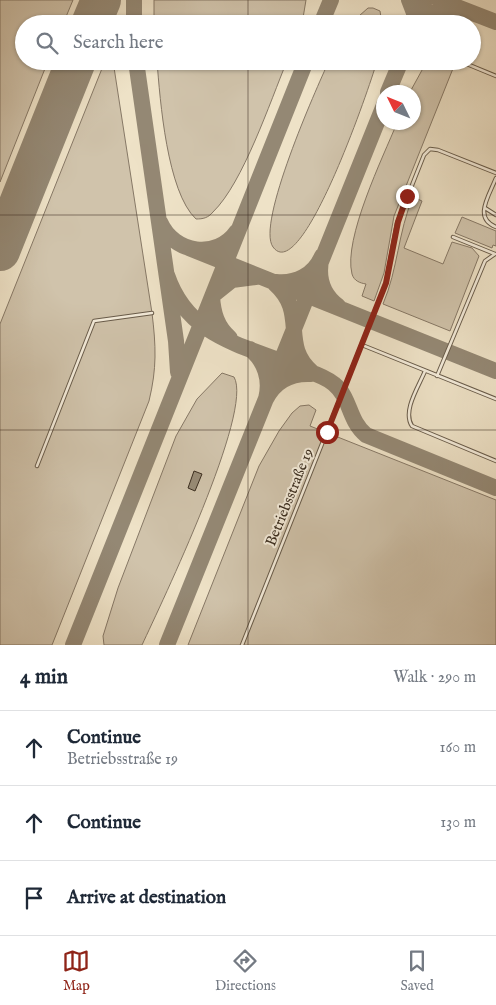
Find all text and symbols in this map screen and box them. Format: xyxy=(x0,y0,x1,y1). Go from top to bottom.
search box xyxy=(15,15,481,70)
icon: search xyxy=(33,29,61,57)
text: Search here xyxy=(73,31,164,55)
north arrow xyxy=(376,85,421,130)
route end xyxy=(396,185,419,208)
route start xyxy=(316,421,339,444)
street label: Betriebsstraße 19 xyxy=(261,445,318,549)
text: 4 min xyxy=(20,664,68,691)
text: Walk · 290 m xyxy=(393,668,476,688)
text: Continue xyxy=(67,726,141,750)
icon: ahead xyxy=(20,734,48,762)
text: 160 m xyxy=(440,738,476,758)
text: Betriebsstraße 19 xyxy=(67,750,178,770)
icon: ahead xyxy=(20,809,48,837)
text: Continue xyxy=(67,811,141,835)
text: 130 m xyxy=(440,813,476,833)
icon: arrive xyxy=(20,884,48,912)
text: Arrive at destination xyxy=(67,886,226,910)
tab: Map xyxy=(62,947,90,995)
tab: Directions xyxy=(215,947,276,995)
tab: Saved xyxy=(401,947,434,995)

